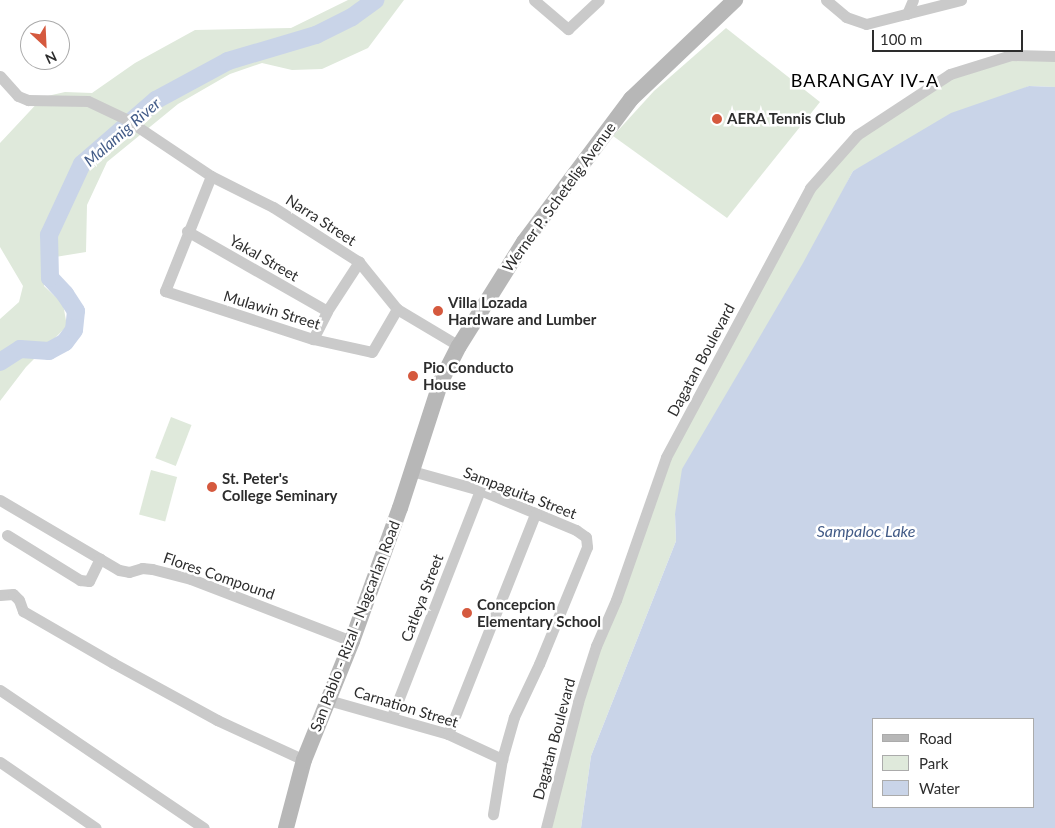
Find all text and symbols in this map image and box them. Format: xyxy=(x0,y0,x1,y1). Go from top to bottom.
north arrow xyxy=(20,20,70,70)
scale bar xyxy=(875,20,1026,52)
text: 100 m xyxy=(880,30,922,48)
text: N xyxy=(43,48,60,68)
district label: BARANGAY IV-A xyxy=(789,69,941,91)
water label: Malamig River xyxy=(80,94,164,170)
place label: AERA Tennis Club xyxy=(727,110,847,128)
marker: AERA Tennis Club xyxy=(711,113,723,125)
street label: Werner P. Schetelig Avenue xyxy=(498,118,620,276)
street label: Narra Street xyxy=(282,191,360,249)
street label: Yakal Street xyxy=(226,231,302,285)
street label: Mulawin Street xyxy=(221,287,323,333)
place label: Villa Lozada Hardware and Lumber xyxy=(448,293,596,328)
street label: Dagatan Boulevard xyxy=(664,300,738,420)
marker: Villa Lozada Hardware and Lumber xyxy=(432,305,444,317)
place label: Pio Conducto House xyxy=(423,358,514,393)
marker: Pio Conducto House xyxy=(407,370,419,382)
street label: Sampaguita Street xyxy=(461,463,579,523)
place label: St. Peter's College Seminary xyxy=(222,469,337,504)
marker: St. Peter's College Seminary xyxy=(206,481,218,493)
street label: San Pablo - Rizal - Nagcarlan Road xyxy=(306,518,404,734)
water label: Sampaloc Lake xyxy=(817,521,915,541)
street label: Flores Compound xyxy=(161,549,277,603)
street label: Catleya Street xyxy=(397,552,447,644)
place label: Concepcion Elementary School xyxy=(477,595,601,630)
marker: Concepcion Elementary School xyxy=(461,607,473,619)
street label: Dagatan Boulevard xyxy=(529,676,579,802)
street label: Carnation Street xyxy=(352,683,460,731)
legend xyxy=(872,718,1035,808)
text: Road xyxy=(919,729,952,747)
text: Park xyxy=(919,754,948,772)
text: Water xyxy=(919,779,960,797)

